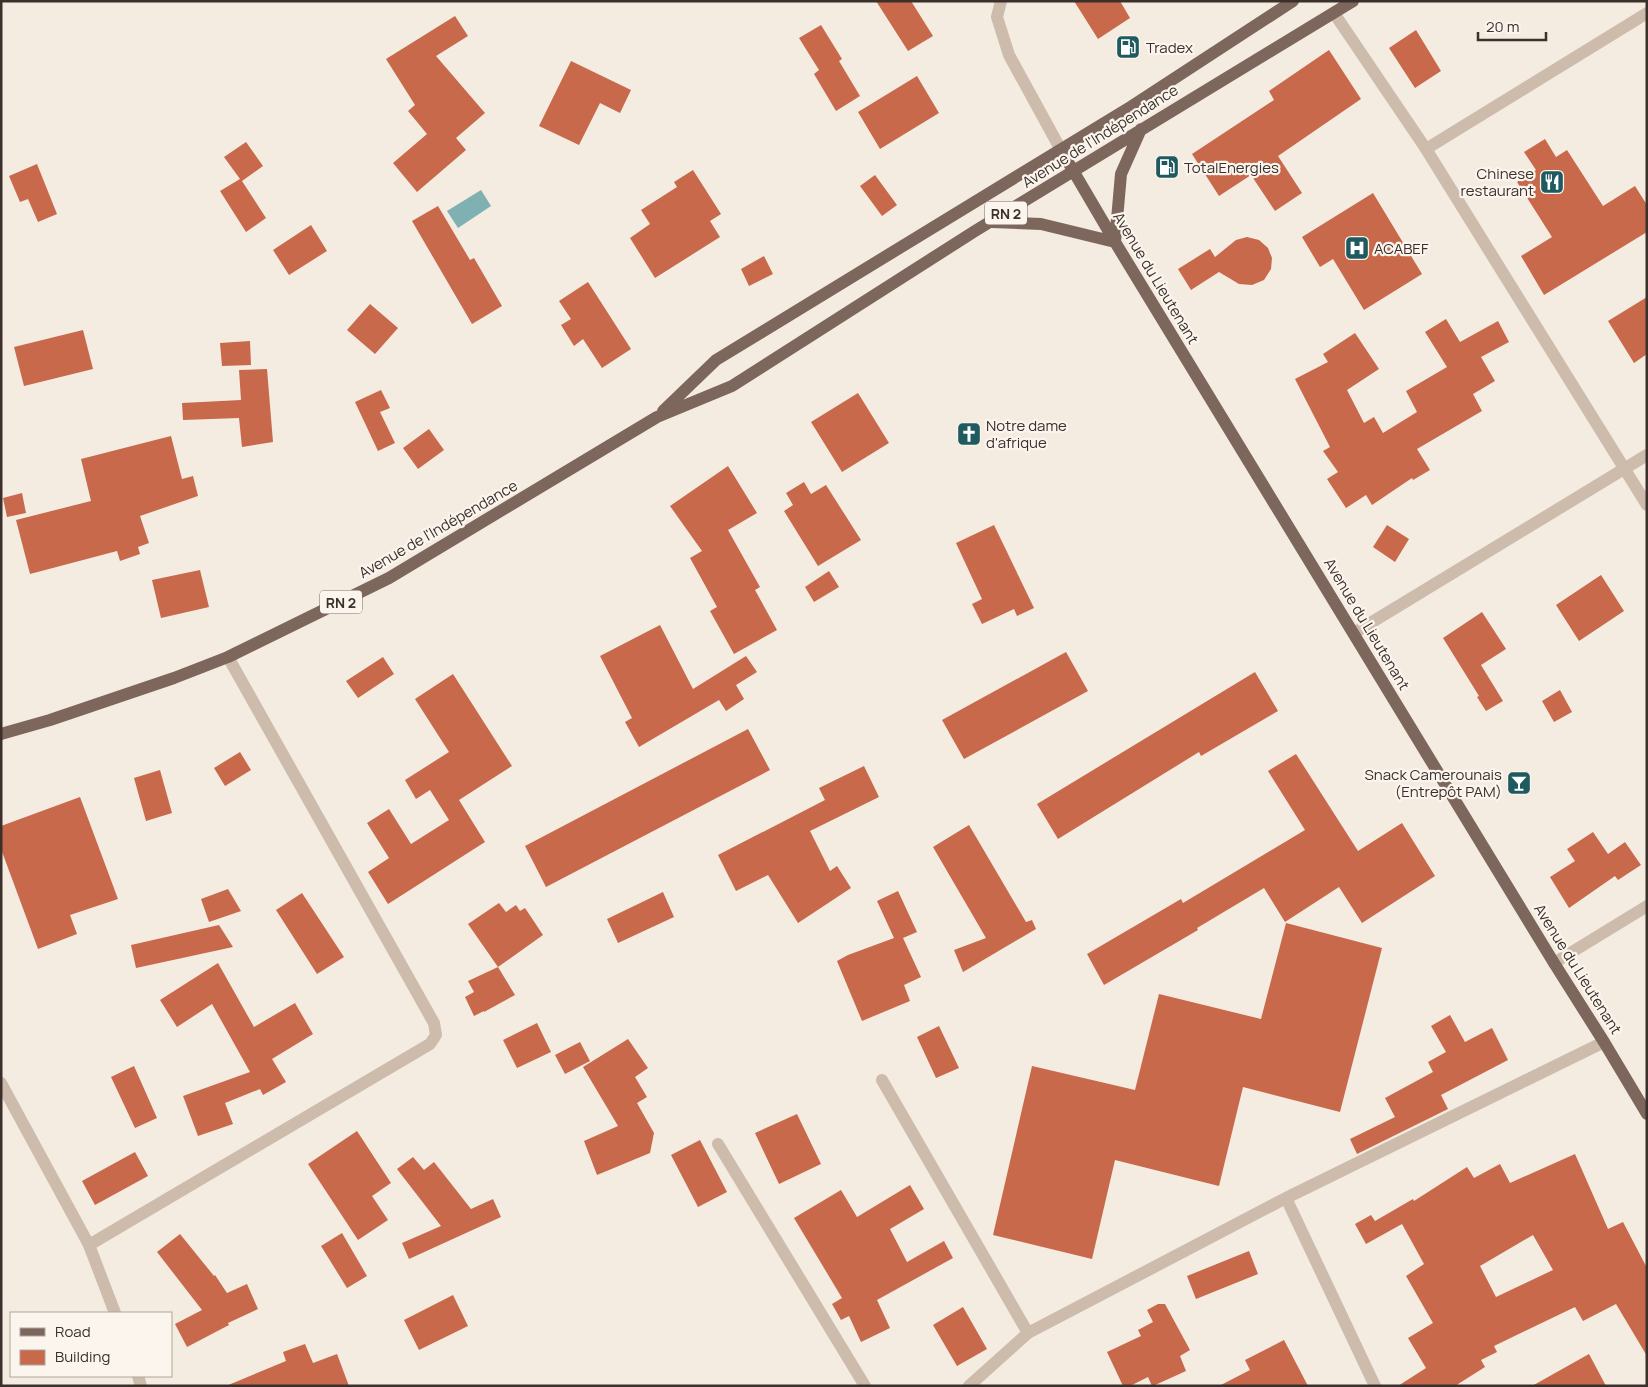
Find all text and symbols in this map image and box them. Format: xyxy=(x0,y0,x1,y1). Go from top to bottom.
scale bar xyxy=(1478,10,1546,42)
text: 20 m xyxy=(1486,16,1519,37)
fuel station icon: Tradex xyxy=(1115,34,1141,60)
place label: Tradex xyxy=(1146,37,1193,58)
street label: Avenue de l'Indépendance xyxy=(1018,79,1182,193)
fuel station icon: TotalEnergies xyxy=(1154,154,1180,180)
place label: TotalEnergies xyxy=(1184,157,1279,178)
place label: Chinese restaurant xyxy=(1460,163,1534,201)
restaurant icon: Chinese restaurant xyxy=(1539,169,1565,195)
road number: RN 2 xyxy=(985,202,1027,224)
street label: Avenue du Lieutenant xyxy=(1108,208,1204,348)
hospital icon: ACABEF xyxy=(1344,235,1370,261)
place label: ACABEF xyxy=(1374,238,1429,259)
place label: Notre dame d'afrique xyxy=(986,415,1067,453)
church icon: Notre dame d'afrique xyxy=(956,421,982,447)
street label: Avenue de l'Indépendance xyxy=(355,475,522,583)
street label: Avenue du Lieutenant xyxy=(1319,554,1415,694)
road number: RN 2 xyxy=(320,590,362,614)
place label: Snack Camerounais (Entrepôt PAM) xyxy=(1365,764,1502,802)
bar icon: Snack Camerounais (Entrepôt PAM) xyxy=(1506,770,1532,796)
street label: Avenue du Lieutenant xyxy=(1529,900,1627,1038)
legend xyxy=(10,1312,172,1377)
text: Road xyxy=(55,1321,91,1342)
text: Building xyxy=(55,1346,110,1367)

